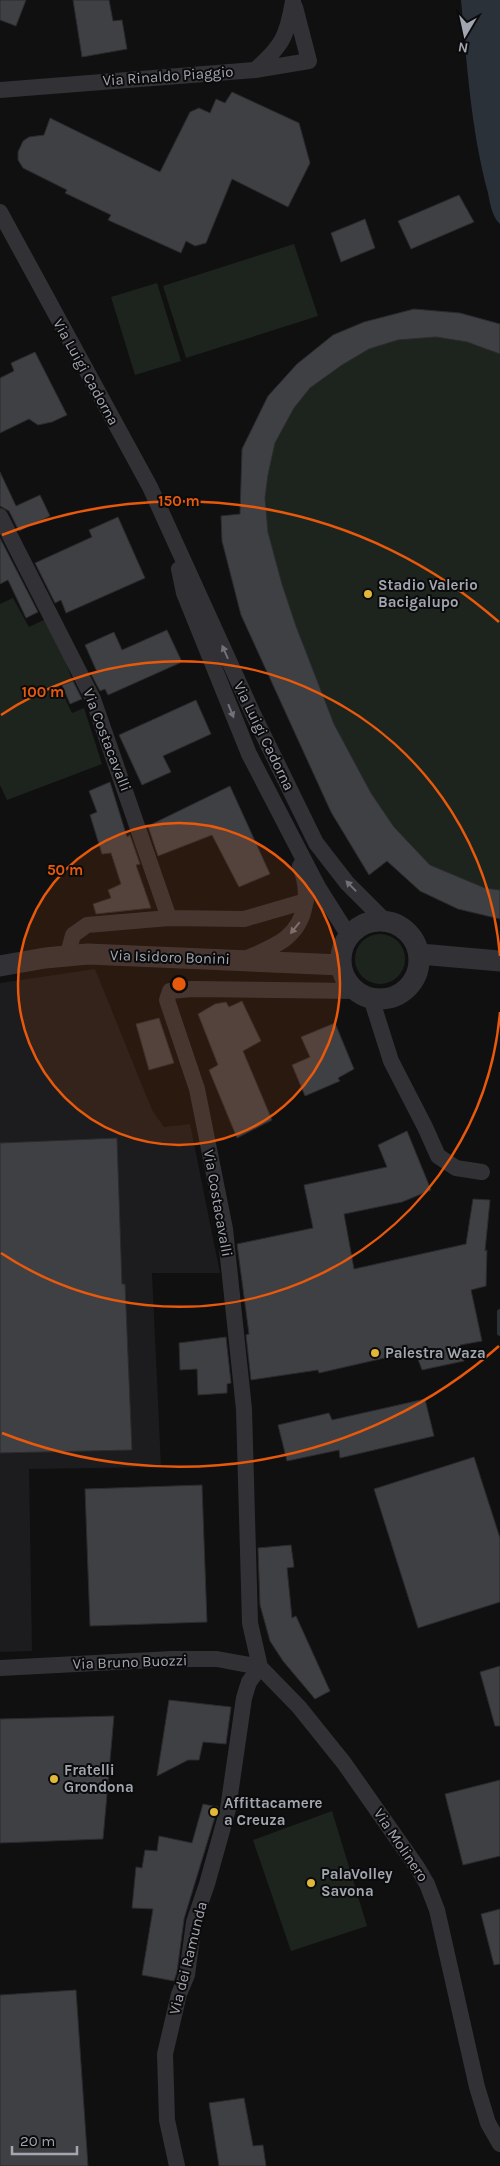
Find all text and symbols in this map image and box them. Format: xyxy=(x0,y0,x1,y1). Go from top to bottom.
north arrow xyxy=(440,10,490,60)
text: N xyxy=(457,38,469,57)
street label: Via Rinaldo Piaggio xyxy=(102,62,234,90)
street label: Via Luigi Cadorna xyxy=(49,316,123,428)
text: 150 m xyxy=(158,492,200,510)
place label: Stadio Valerio Bacigalupo xyxy=(378,576,478,611)
marker: Stadio Valerio Bacigalupo xyxy=(362,588,374,600)
one-way arrow xyxy=(220,645,228,659)
street label: Via Luigi Cadorna xyxy=(230,679,298,793)
text: 100 m xyxy=(22,683,64,701)
street label: Via Costacavalli xyxy=(79,686,135,794)
one-way arrow xyxy=(228,704,236,718)
text: 50 m xyxy=(47,861,83,879)
one-way arrow xyxy=(345,881,357,893)
one-way arrow xyxy=(289,922,300,935)
street label: Via Isidoro Bonini xyxy=(110,946,230,968)
centre of rings xyxy=(170,975,188,993)
street label: Via Costacavalli xyxy=(200,1148,236,1258)
place label: Palestra Waza xyxy=(385,1344,486,1362)
marker: Palestra Waza xyxy=(369,1347,381,1359)
street label: Via Bruno Buozzi xyxy=(72,1651,188,1673)
place label: Fratelli Grondona xyxy=(64,1761,134,1796)
marker: Fratelli Grondona xyxy=(48,1773,60,1785)
place label: Affittacamere a Creuza xyxy=(224,1794,323,1829)
street label: Via Molinero xyxy=(370,1805,432,1885)
marker: Affittacamere a Creuza xyxy=(208,1806,220,1818)
place label: PalaVolley Savona xyxy=(321,1865,393,1900)
marker: PalaVolley Savona xyxy=(305,1877,317,1889)
street label: Via dei Ramunda xyxy=(165,1899,211,2017)
scale bar xyxy=(12,2124,78,2156)
text: 20 m xyxy=(20,2132,55,2150)

